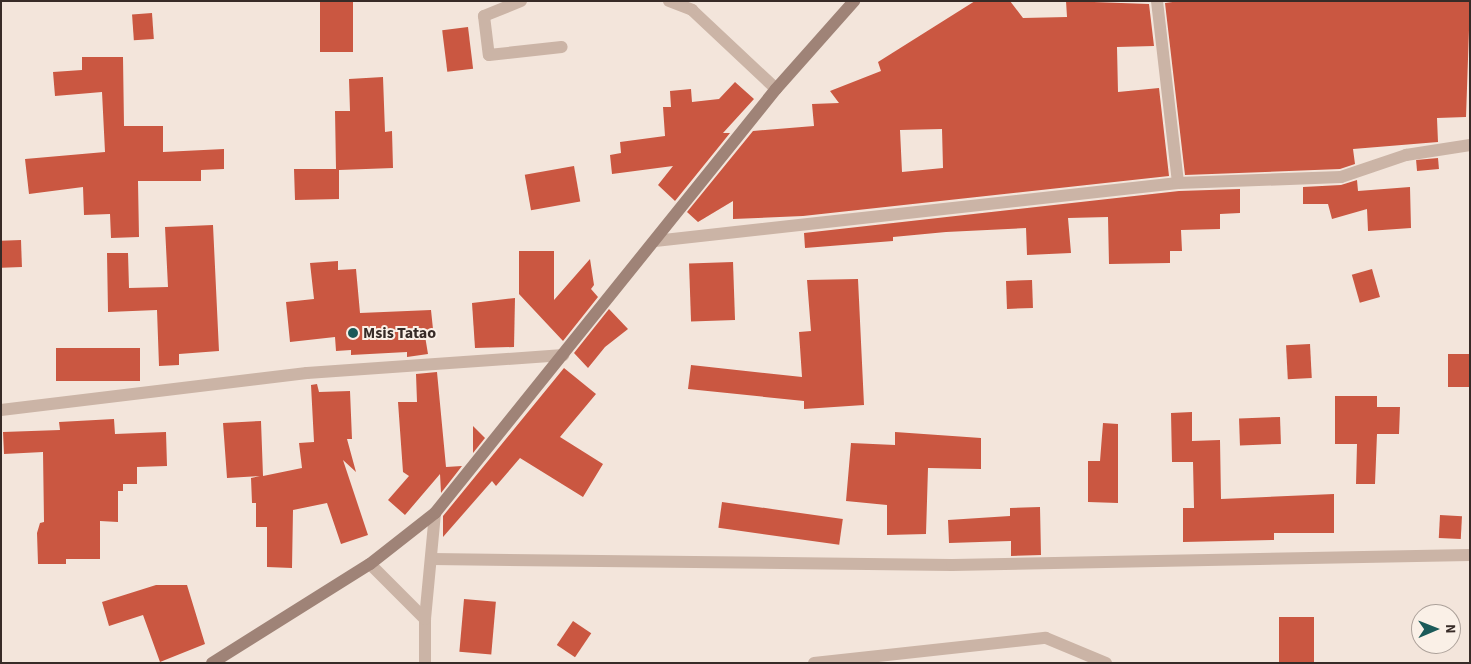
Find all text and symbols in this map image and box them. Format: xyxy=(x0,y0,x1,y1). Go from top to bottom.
place label: Msis Tatao xyxy=(363,323,436,343)
marker: Msis Tatao xyxy=(347,327,359,339)
north arrow xyxy=(1411,604,1461,654)
text: N xyxy=(1440,624,1460,634)

